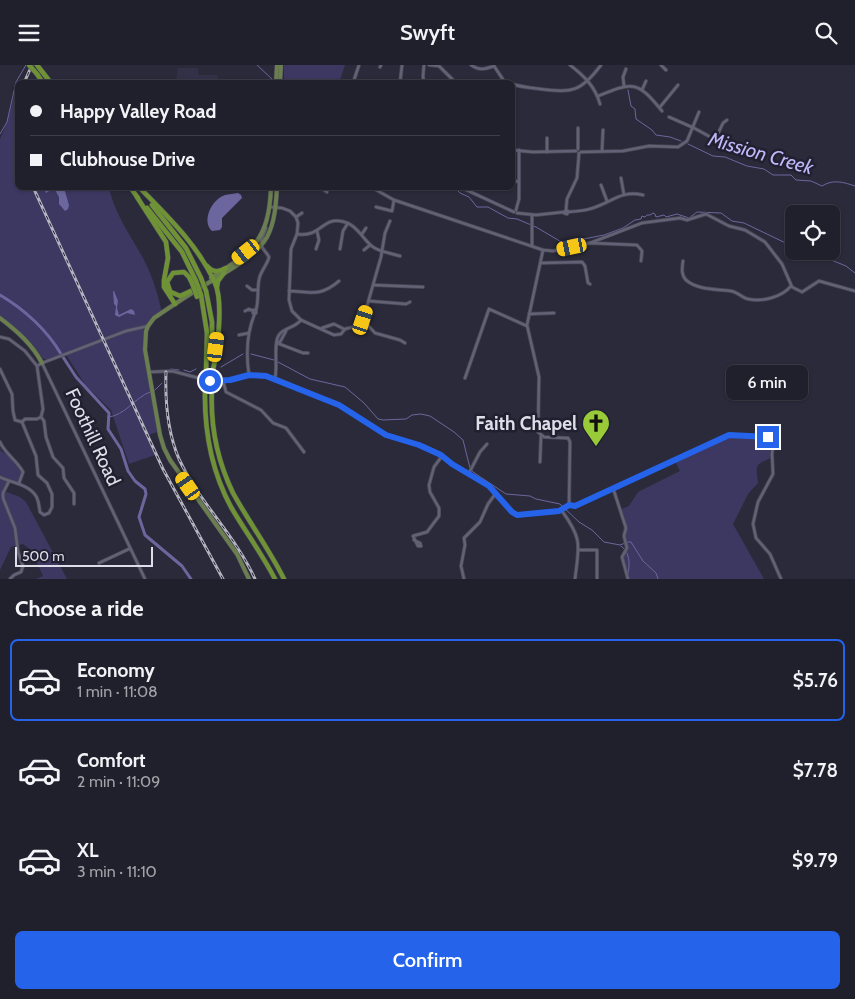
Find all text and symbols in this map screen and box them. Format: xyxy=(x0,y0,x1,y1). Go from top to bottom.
icon: menu xyxy=(15,19,43,47)
text: Swyft xyxy=(400,19,455,46)
icon: search xyxy=(812,19,840,47)
text: Happy Valley Road xyxy=(60,100,216,123)
water label: Mission Creek xyxy=(705,126,817,180)
text: Clubhouse Drive xyxy=(60,148,195,171)
map controls xyxy=(785,205,840,260)
button: locate xyxy=(785,205,840,260)
car xyxy=(229,237,262,267)
car xyxy=(555,237,588,257)
car xyxy=(351,303,374,337)
car xyxy=(206,331,225,363)
callout: 6 min xyxy=(727,365,809,399)
route start xyxy=(199,370,221,392)
text: 6 min xyxy=(747,373,787,392)
street label: Foothill Road xyxy=(60,385,126,489)
church icon: Faith Chapel xyxy=(581,408,611,447)
place label: Faith Chapel xyxy=(475,412,577,435)
route end xyxy=(757,426,779,448)
car xyxy=(173,469,202,503)
scale bar xyxy=(15,544,152,567)
text: 500 m xyxy=(22,547,65,565)
text: Choose a ride xyxy=(15,595,144,622)
icon: car xyxy=(17,658,62,703)
text: Economy xyxy=(77,659,155,682)
text: $5.76 xyxy=(793,669,838,692)
text: 1 min · 11:08 xyxy=(77,682,158,701)
icon: car xyxy=(17,748,62,793)
text: Comfort xyxy=(77,749,146,772)
text: $7.78 xyxy=(793,759,838,782)
text: 2 min · 11:09 xyxy=(77,772,160,791)
icon: car xyxy=(17,838,62,883)
text: XL xyxy=(77,839,98,862)
text: $9.79 xyxy=(792,849,838,872)
text: 3 min · 11:10 xyxy=(77,862,157,881)
button: Confirm xyxy=(15,931,840,989)

